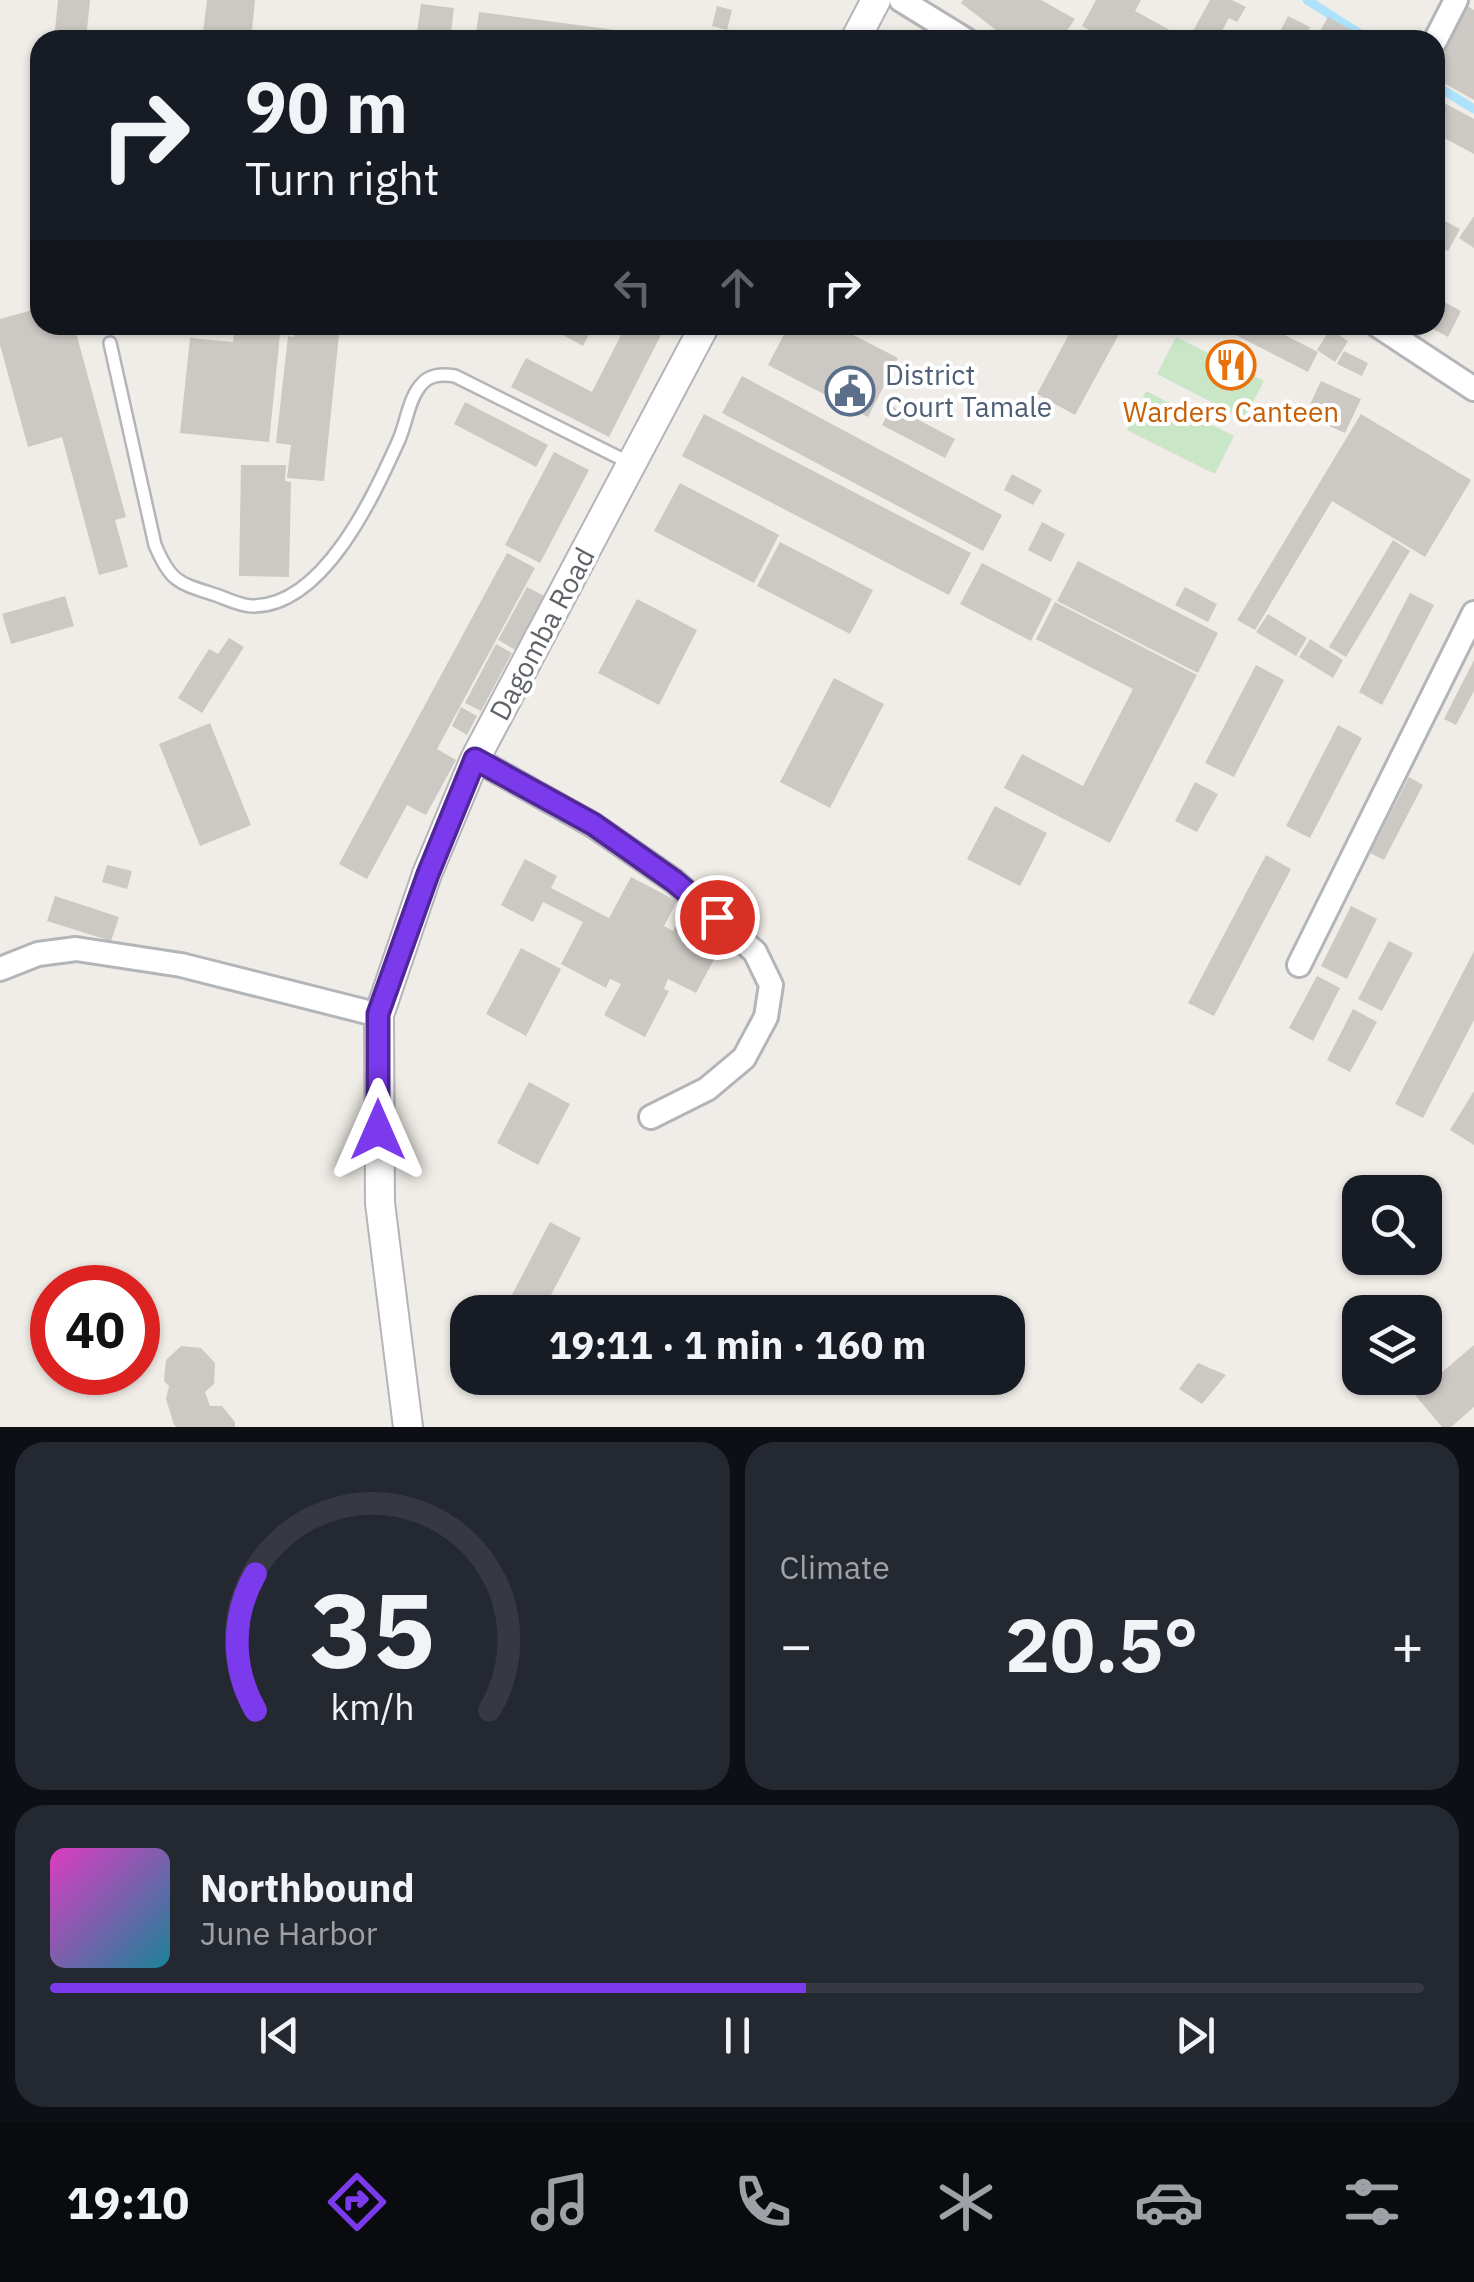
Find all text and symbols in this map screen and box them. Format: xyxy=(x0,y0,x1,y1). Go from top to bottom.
text: 90 m xyxy=(245,61,408,152)
icon: right xyxy=(80,70,210,200)
text: Turn right xyxy=(245,149,440,207)
icon: left xyxy=(605,260,660,315)
icon: ahead xyxy=(710,260,765,315)
icon: right xyxy=(815,260,870,315)
restaurant icon: Warders Canteen xyxy=(1205,339,1257,391)
place label: District Court Tamale xyxy=(885,356,1052,425)
public building icon: District Court Tamale xyxy=(824,365,876,417)
place label: Warders Canteen xyxy=(1123,393,1339,430)
street label: Dagomba Road xyxy=(480,541,603,727)
pin xyxy=(675,875,760,960)
icon: arrive xyxy=(690,890,745,945)
position arrow xyxy=(326,1078,430,1182)
map controls xyxy=(1342,1175,1442,1395)
button: search xyxy=(1342,1175,1442,1275)
speed limit sign: 40 xyxy=(30,1265,160,1395)
button: layers xyxy=(1342,1295,1442,1395)
text: 19:11 · 1 min · 160 m xyxy=(549,1320,926,1369)
text: Climate xyxy=(780,1546,890,1588)
text: 35 xyxy=(310,1561,435,1697)
text: 20.5° xyxy=(1005,1595,1199,1693)
text: − xyxy=(780,1609,813,1680)
text: + xyxy=(1391,1609,1424,1680)
text: km/h xyxy=(330,1683,414,1730)
text: Northbound xyxy=(200,1863,415,1912)
text: June Harbor xyxy=(200,1912,377,1954)
icon: previous xyxy=(252,2008,307,2063)
icon: pause xyxy=(710,2008,765,2063)
icon: next xyxy=(1168,2008,1223,2063)
icon: directions xyxy=(322,2167,392,2237)
icon: music xyxy=(525,2167,595,2237)
icon: phone xyxy=(728,2167,798,2237)
icon: climate xyxy=(931,2167,1001,2237)
icon: car xyxy=(1134,2167,1204,2237)
icon: filters xyxy=(1337,2167,1407,2237)
text: 19:10 xyxy=(67,2173,189,2231)

